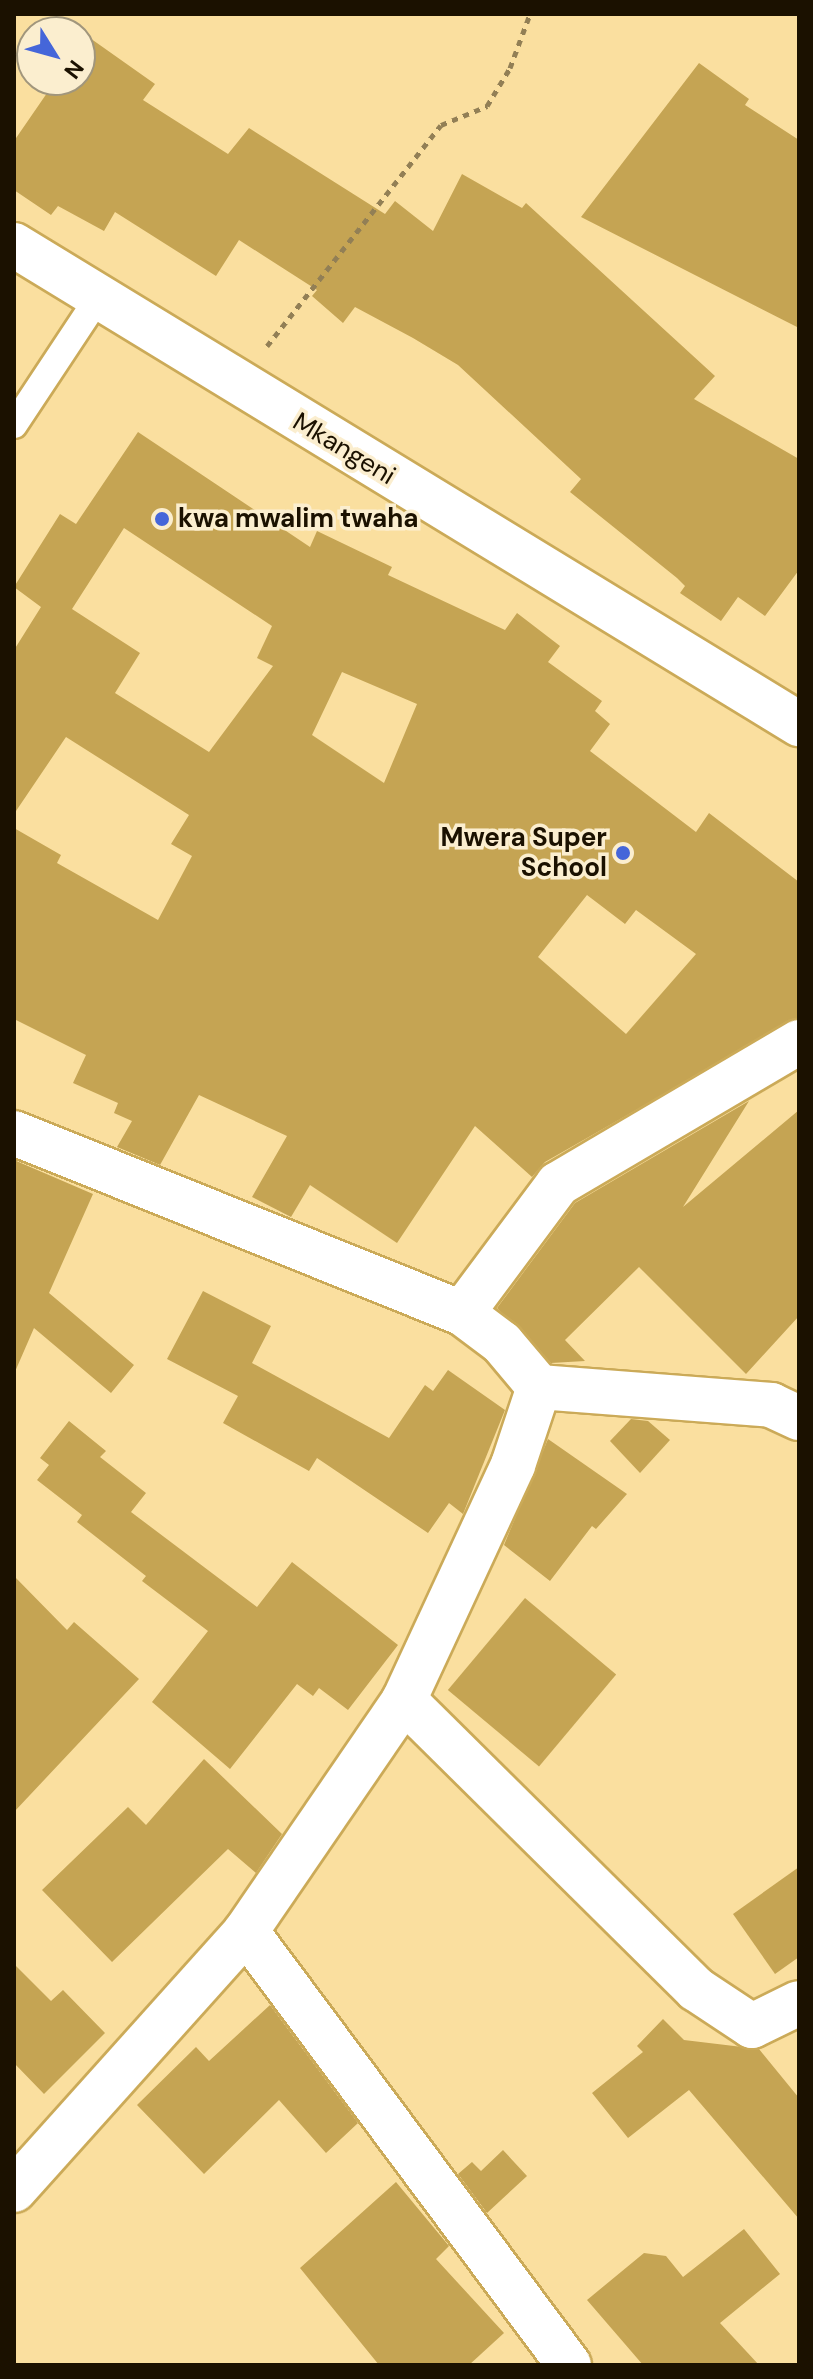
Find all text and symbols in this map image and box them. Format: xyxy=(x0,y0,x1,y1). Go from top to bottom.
north arrow xyxy=(16,16,96,96)
text: N xyxy=(58,54,90,85)
street label: Mkangeni xyxy=(287,406,401,492)
place label: kwa mwalim twaha xyxy=(178,503,418,535)
marker: kwa mwalim twaha xyxy=(153,510,171,528)
place label: Mwera Super School xyxy=(440,822,607,884)
marker: Mwera Super School xyxy=(614,844,632,862)

